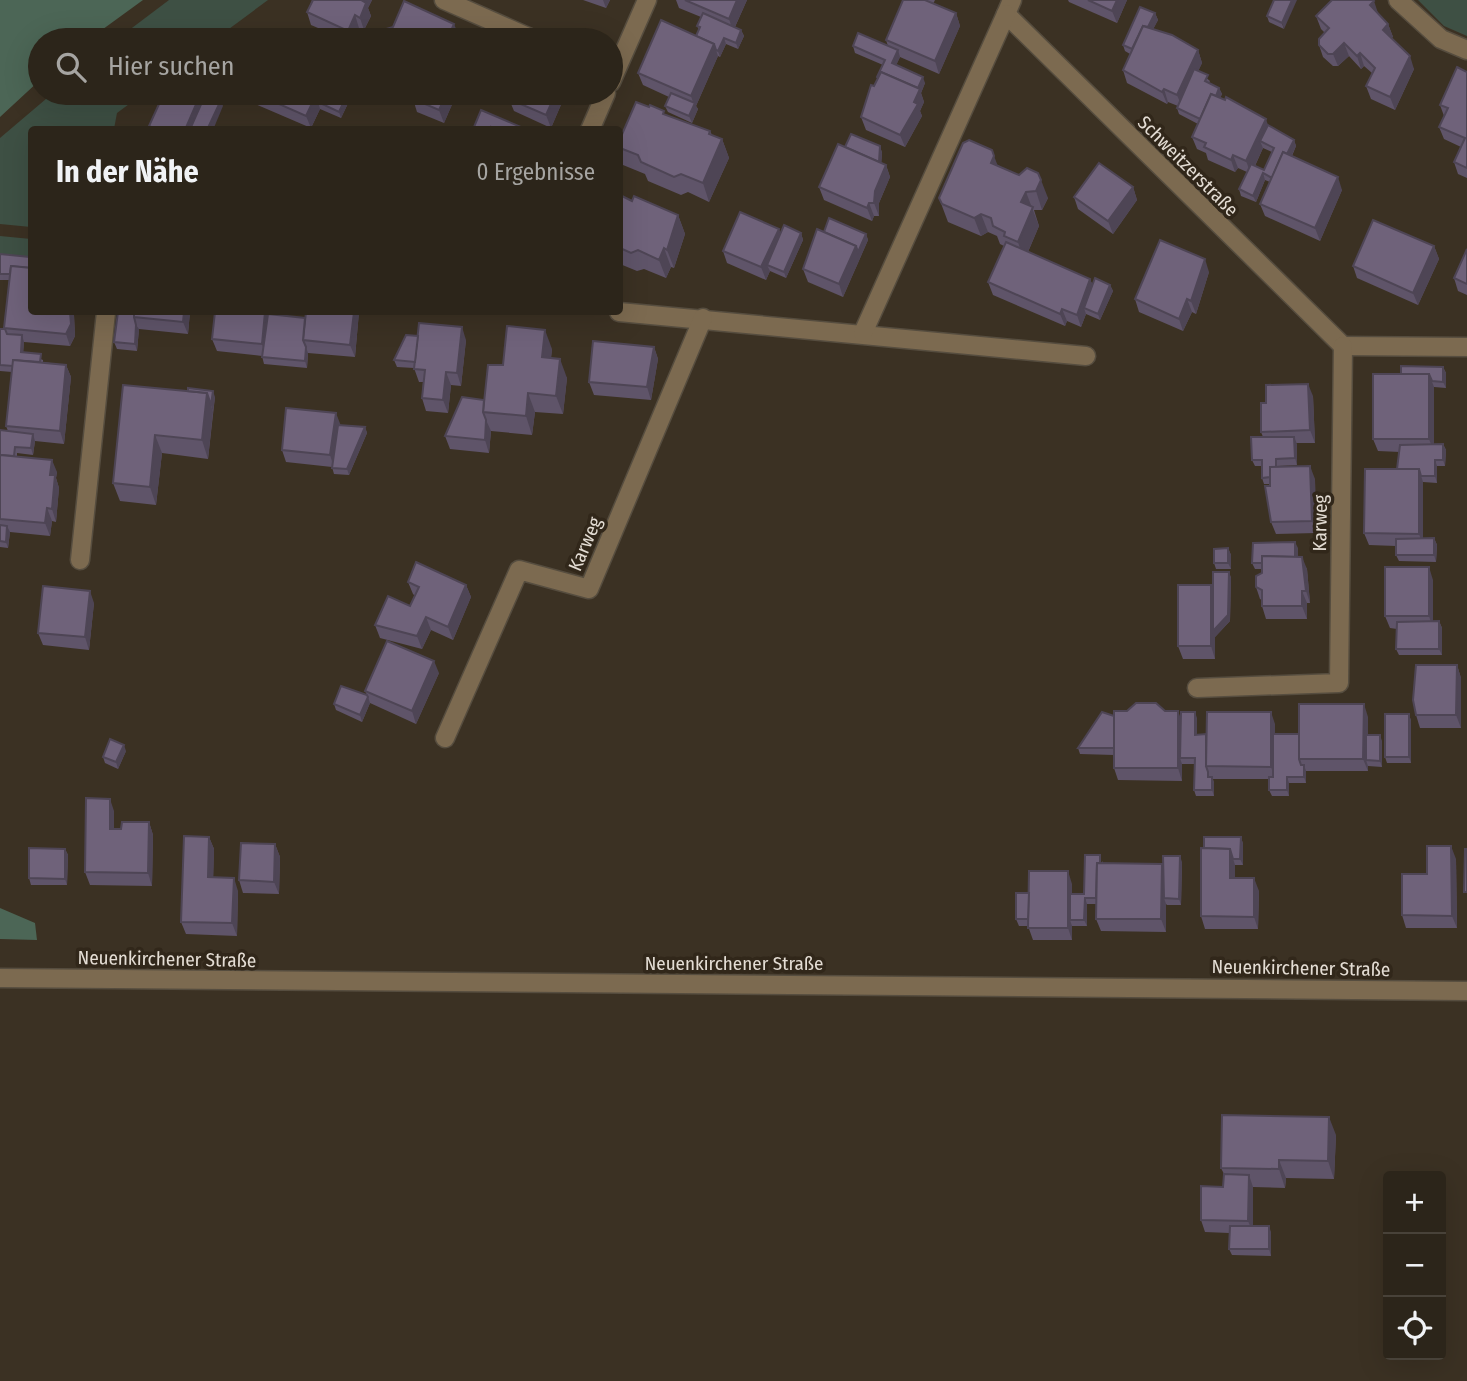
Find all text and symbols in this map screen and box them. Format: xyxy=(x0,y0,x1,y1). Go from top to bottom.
search box xyxy=(28,28,623,105)
icon: search xyxy=(52,48,90,86)
text: Hier suchen xyxy=(108,51,234,82)
street label: Schweitzerstraße xyxy=(1133,111,1243,221)
text: In der Nähe xyxy=(56,154,199,190)
text: 0 Ergebnisse xyxy=(477,158,595,186)
street label: Karweg xyxy=(1308,494,1332,552)
street label: Karweg xyxy=(563,513,607,575)
street label: Neuenkirchener Straße xyxy=(78,946,256,972)
street label: Neuenkirchener Straße xyxy=(645,952,823,975)
street label: Neuenkirchener Straße xyxy=(1212,955,1390,981)
map controls xyxy=(1383,1171,1446,1360)
button: + xyxy=(1383,1171,1446,1234)
button: − xyxy=(1383,1234,1446,1297)
button: locate xyxy=(1383,1297,1446,1360)

